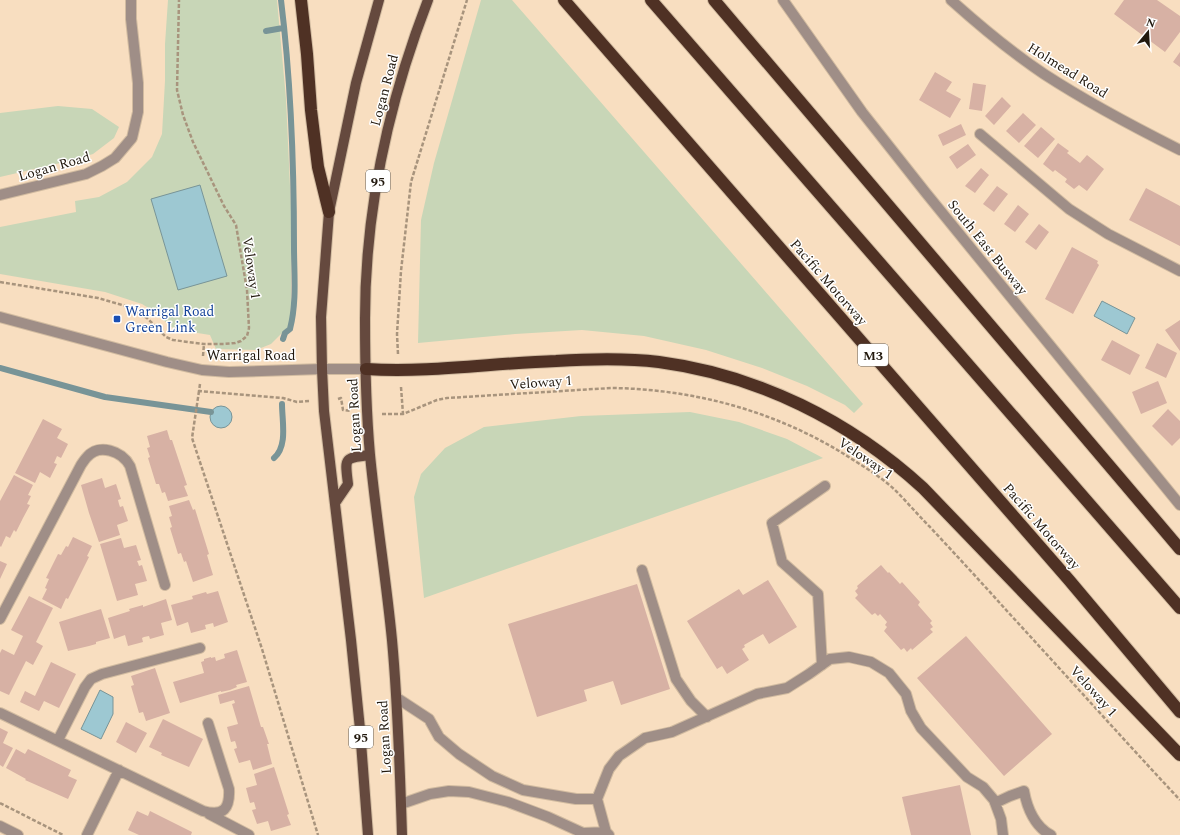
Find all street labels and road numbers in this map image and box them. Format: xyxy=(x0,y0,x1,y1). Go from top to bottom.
street label: Holmead Road xyxy=(1023,37,1112,104)
street label: Logan Road xyxy=(365,52,404,129)
street label: Logan Road xyxy=(16,146,93,187)
road number: 95 xyxy=(366,170,390,192)
street label: South East Busway xyxy=(943,195,1033,300)
street label: Pacific Motorway xyxy=(785,234,873,331)
street label: Veloway 1 xyxy=(237,236,266,301)
road number: M3 xyxy=(858,344,888,366)
street label: Warrigal Road xyxy=(206,345,296,366)
street label: Veloway 1 xyxy=(509,370,573,395)
street label: Logan Road xyxy=(342,377,367,452)
street label: Veloway 1 xyxy=(834,432,898,485)
street label: Pacific Motorway xyxy=(998,478,1086,575)
street label: Veloway 1 xyxy=(1065,661,1122,722)
street label: Logan Road xyxy=(372,699,397,774)
road number: 95 xyxy=(349,726,373,748)

